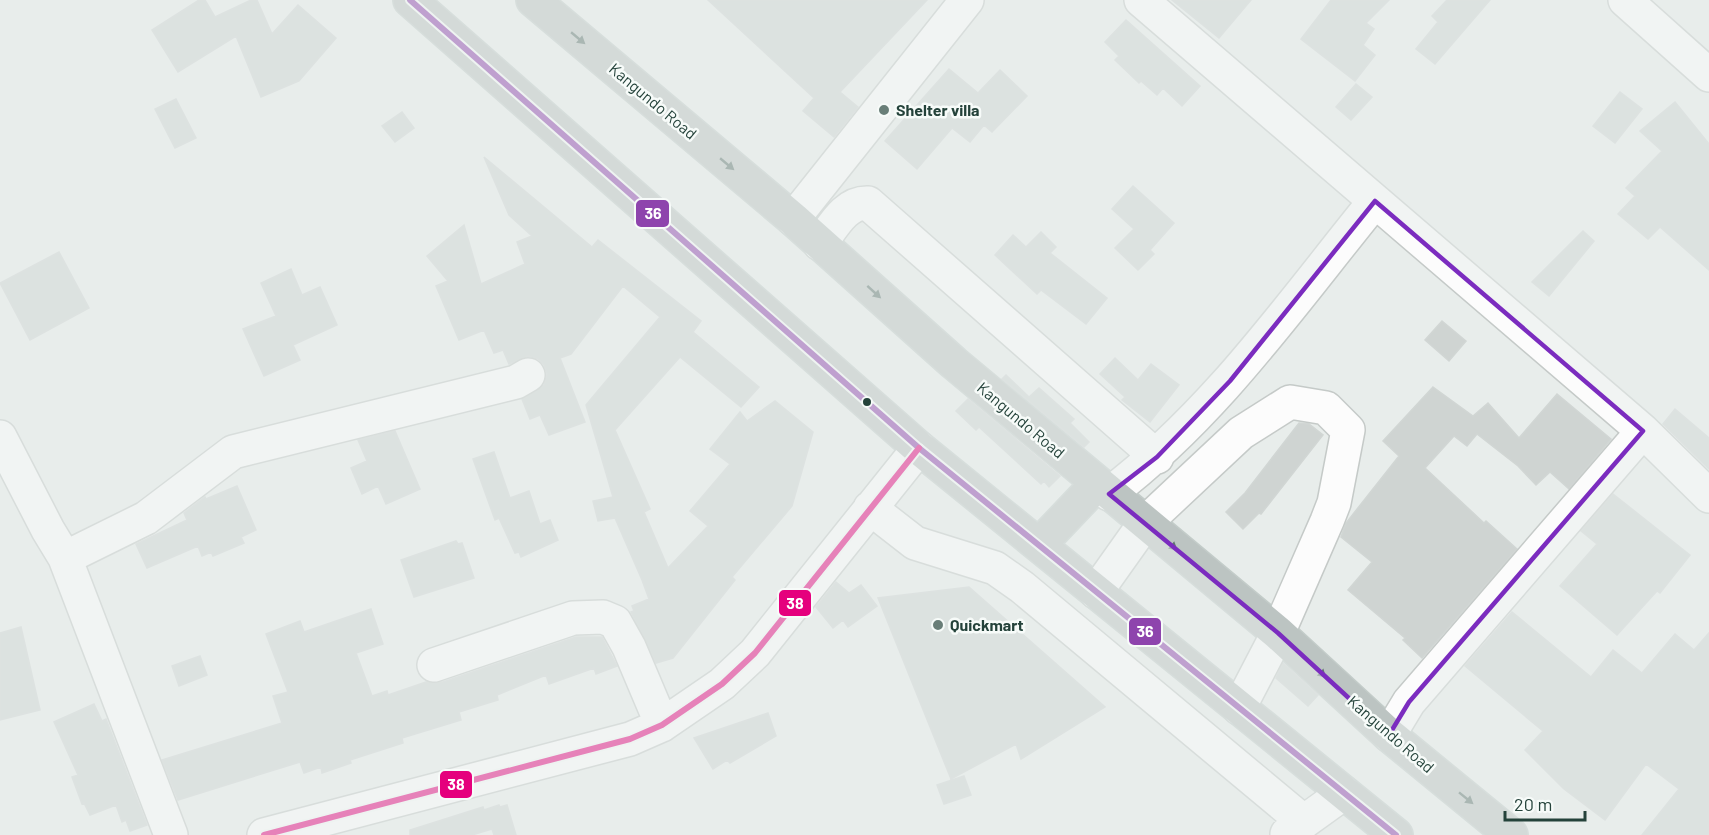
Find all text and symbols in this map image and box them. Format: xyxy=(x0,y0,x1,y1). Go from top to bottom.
one-way arrow xyxy=(570,31,585,44)
street label: Kangundo Road xyxy=(606,59,701,143)
place label: Shelter villa xyxy=(896,100,980,119)
marker: Shelter villa xyxy=(877,103,891,117)
one-way arrow xyxy=(719,157,735,170)
line badge: 36 xyxy=(635,199,670,228)
text: 36 xyxy=(644,203,662,222)
one-way arrow xyxy=(866,285,881,298)
street label: Kangundo Road xyxy=(974,378,1069,462)
unlabelled marker xyxy=(861,396,873,408)
one-way arrow xyxy=(1163,538,1178,550)
line badge: 38 xyxy=(778,589,812,617)
text: 38 xyxy=(786,593,804,612)
place label: Quickmart xyxy=(950,615,1024,634)
line badge: 36 xyxy=(1128,617,1162,646)
marker: Quickmart xyxy=(931,618,945,632)
text: 36 xyxy=(1136,621,1154,640)
one-way arrow xyxy=(1311,664,1326,677)
street label: Kangundo Road xyxy=(1344,691,1438,776)
line badge: 38 xyxy=(439,770,473,799)
text: 38 xyxy=(447,774,465,793)
scale bar xyxy=(1505,784,1584,822)
one-way arrow xyxy=(1458,792,1474,805)
text: 20 m xyxy=(1514,793,1552,815)

